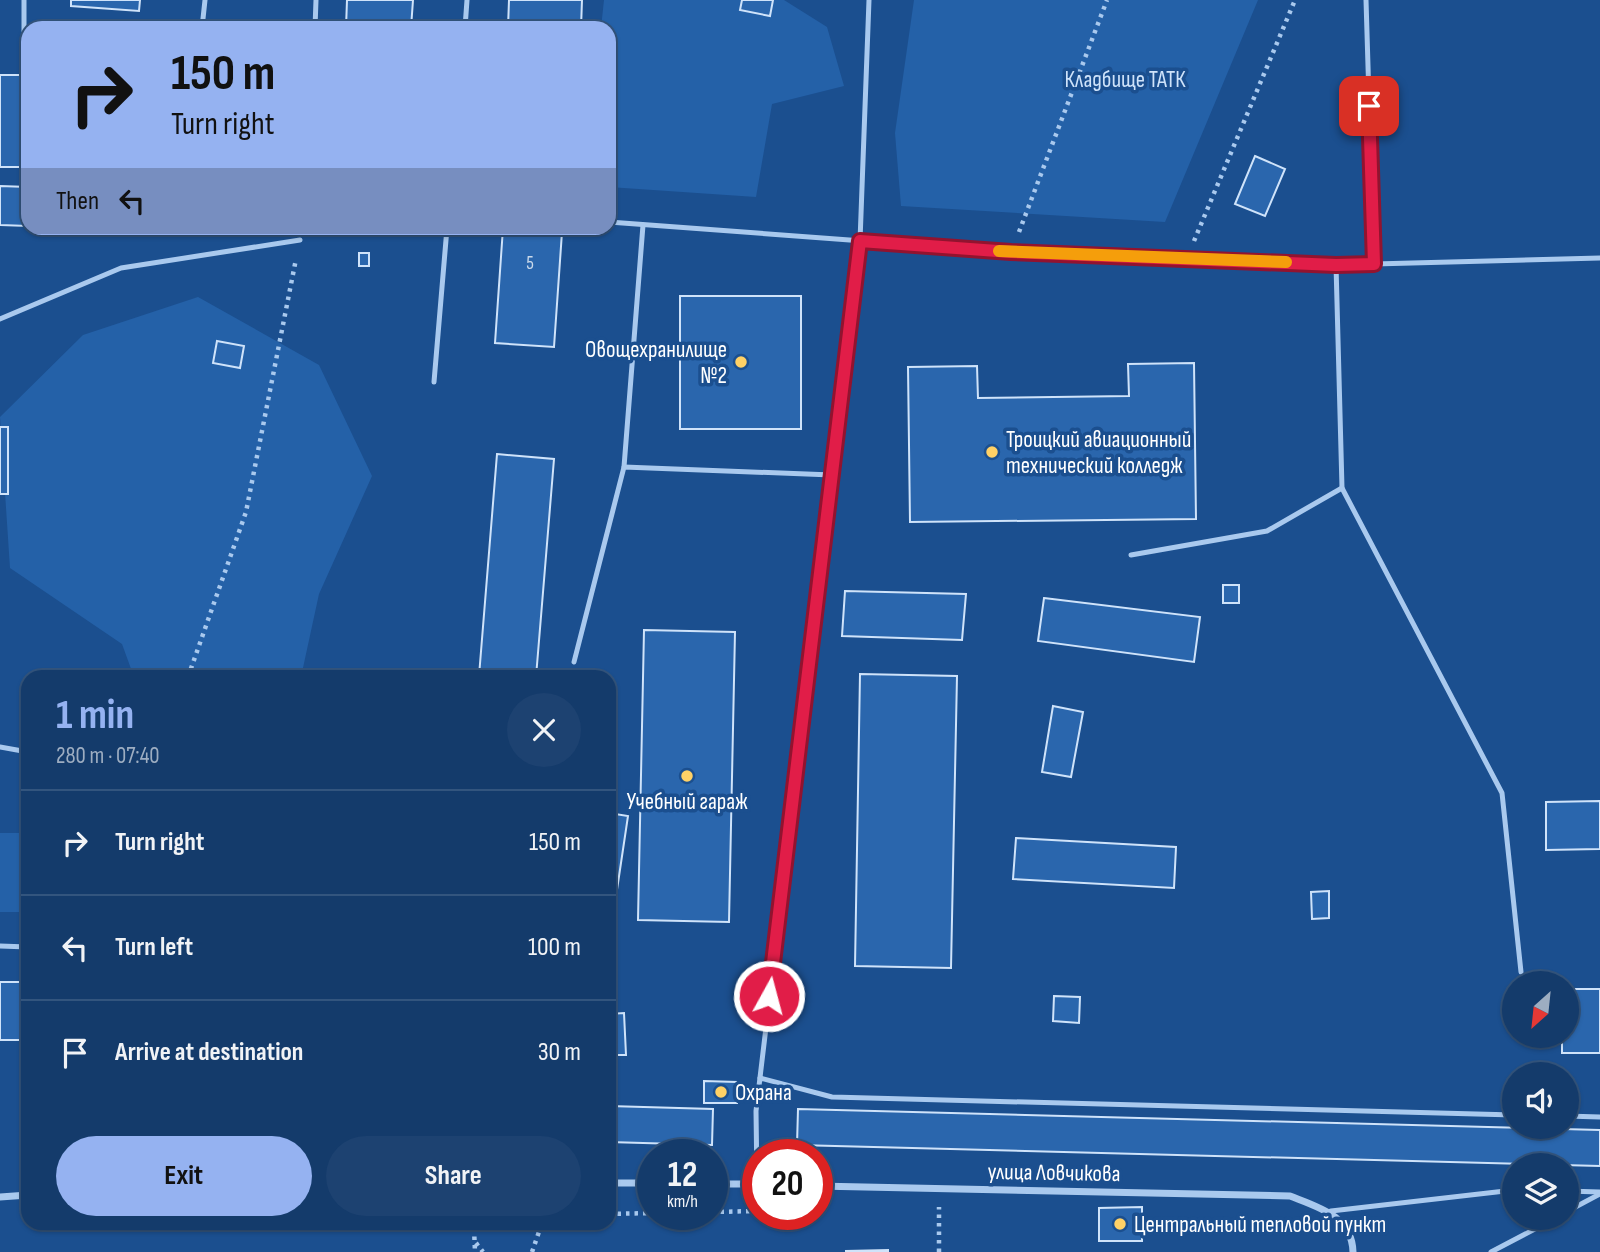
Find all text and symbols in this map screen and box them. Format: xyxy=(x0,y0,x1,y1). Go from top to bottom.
text: 150 m xyxy=(171,45,275,104)
icon: right xyxy=(56,49,147,140)
park label: Кладбище ТАТК xyxy=(1064,66,1186,94)
pin xyxy=(1339,76,1399,136)
icon: arrive xyxy=(1350,87,1388,125)
text: Turn right xyxy=(171,105,275,144)
icon: left xyxy=(113,182,151,220)
text: Then xyxy=(56,186,99,217)
house number: 5 xyxy=(526,252,534,275)
place label: Овощехранилище №2 xyxy=(585,336,727,390)
marker: Овощехранилище №2 xyxy=(733,354,749,370)
place label: Троицкий авиационный технический колледж xyxy=(1006,426,1191,480)
marker: Троицкий авиационный технический колледж xyxy=(984,444,1000,460)
text: 1 min xyxy=(56,690,134,741)
button: close xyxy=(507,693,581,767)
text: 280 m · 07:40 xyxy=(56,742,160,770)
marker: Учебный гараж xyxy=(679,768,695,784)
place label: Учебный гараж xyxy=(626,788,748,816)
icon: right xyxy=(56,824,94,862)
text: Turn right xyxy=(115,827,204,858)
text: 150 m xyxy=(529,827,581,858)
icon: left xyxy=(56,929,94,967)
text: Turn left xyxy=(115,932,193,963)
text: 100 m xyxy=(528,932,581,963)
position arrow xyxy=(732,959,806,1033)
north arrow xyxy=(1502,971,1578,1048)
map controls xyxy=(1502,971,1579,1230)
icon: arrive xyxy=(56,1034,94,1072)
text: Arrive at destination xyxy=(115,1037,303,1068)
text: 30 m xyxy=(538,1037,581,1068)
button: sound xyxy=(1502,1062,1579,1139)
place label: Охрана xyxy=(735,1079,792,1107)
marker: Охрана xyxy=(713,1084,729,1100)
button: Exit xyxy=(56,1136,312,1216)
button: Share xyxy=(326,1136,581,1216)
speed limit sign: 20 xyxy=(742,1139,833,1230)
button: layers xyxy=(1502,1153,1579,1230)
text: 12 xyxy=(668,1154,697,1197)
street label: улица Ловчикова xyxy=(987,1158,1121,1188)
text: km/h xyxy=(667,1191,698,1212)
place label: Центральный тепловой пункт xyxy=(1134,1211,1386,1239)
marker: Центральный тепловой пункт xyxy=(1112,1216,1128,1232)

